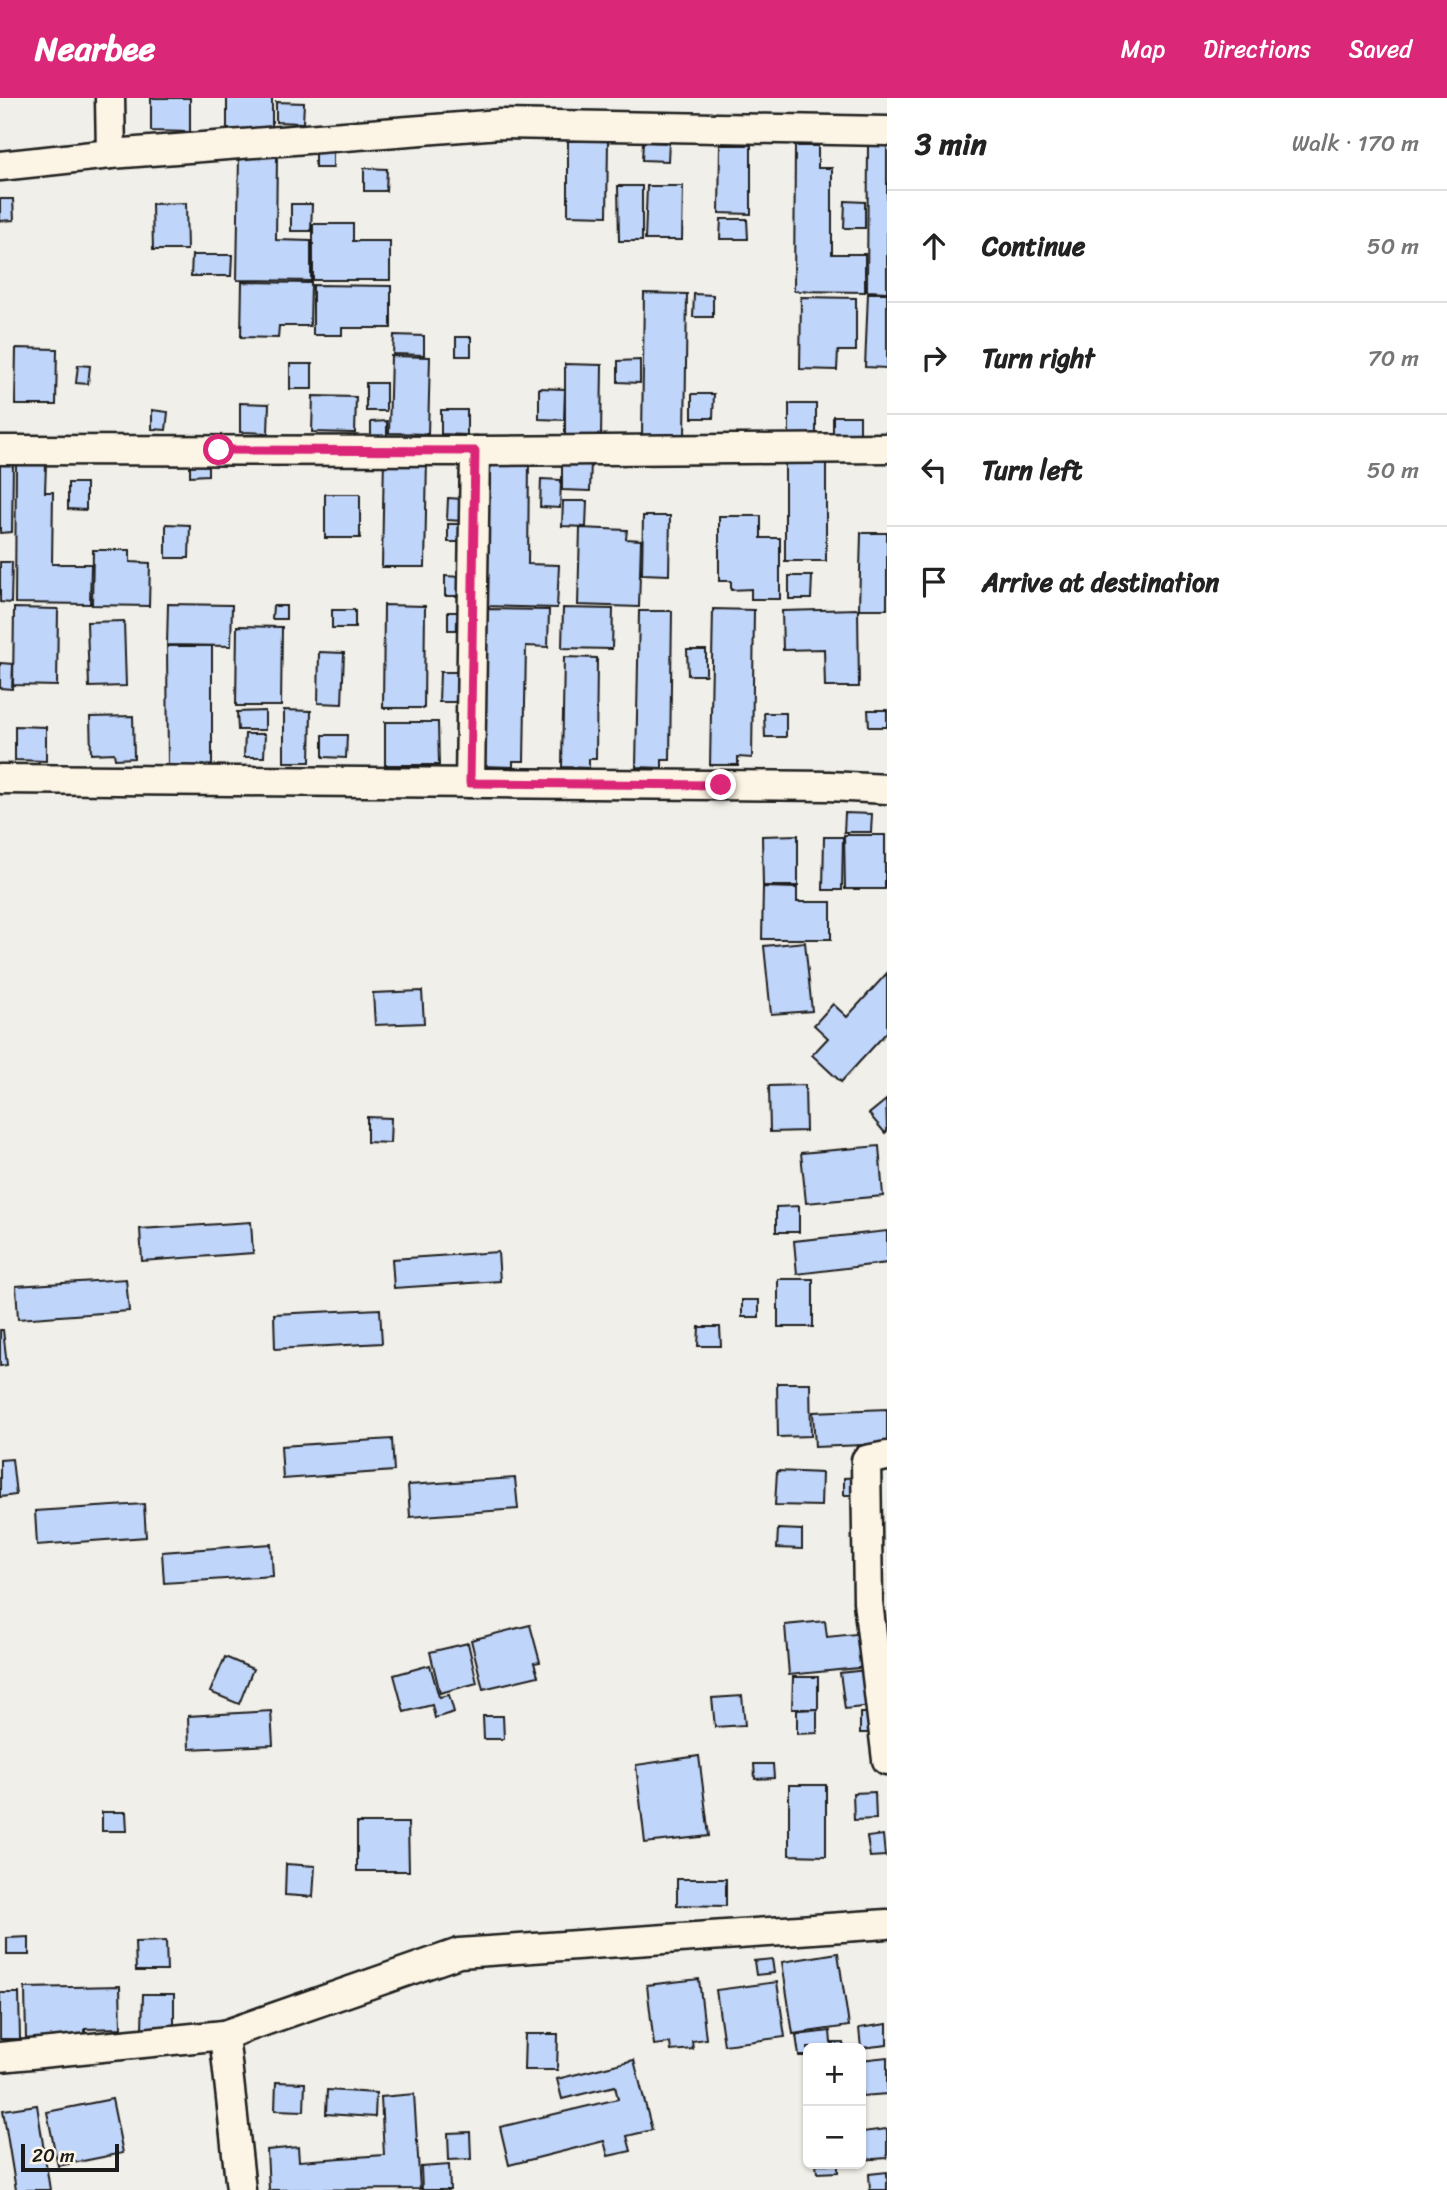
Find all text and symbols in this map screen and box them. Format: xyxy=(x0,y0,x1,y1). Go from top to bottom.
text: Nearbee xyxy=(35,20,155,78)
text: Map xyxy=(1121,28,1165,70)
text: Directions xyxy=(1203,28,1311,70)
text: Saved xyxy=(1349,28,1412,70)
text: 3 min xyxy=(915,117,987,171)
text: Walk · 170 m xyxy=(1292,123,1419,164)
text: Continue xyxy=(982,223,1085,269)
text: 50 m xyxy=(1367,226,1419,267)
icon: ahead xyxy=(915,227,953,265)
text: Turn right xyxy=(982,335,1095,381)
text: 70 m xyxy=(1368,338,1419,379)
icon: right xyxy=(915,339,953,377)
route start xyxy=(203,434,234,465)
text: Turn left xyxy=(982,447,1082,493)
text: 50 m xyxy=(1367,450,1419,491)
icon: left xyxy=(915,451,953,489)
text: Arrive at destination xyxy=(982,559,1219,605)
icon: arrive xyxy=(915,563,953,601)
route end xyxy=(705,769,736,800)
map controls xyxy=(803,2043,866,2169)
button: + xyxy=(803,2043,866,2106)
button: − xyxy=(803,2106,866,2169)
text: 20 m xyxy=(32,2139,75,2172)
scale bar xyxy=(21,2141,119,2173)

